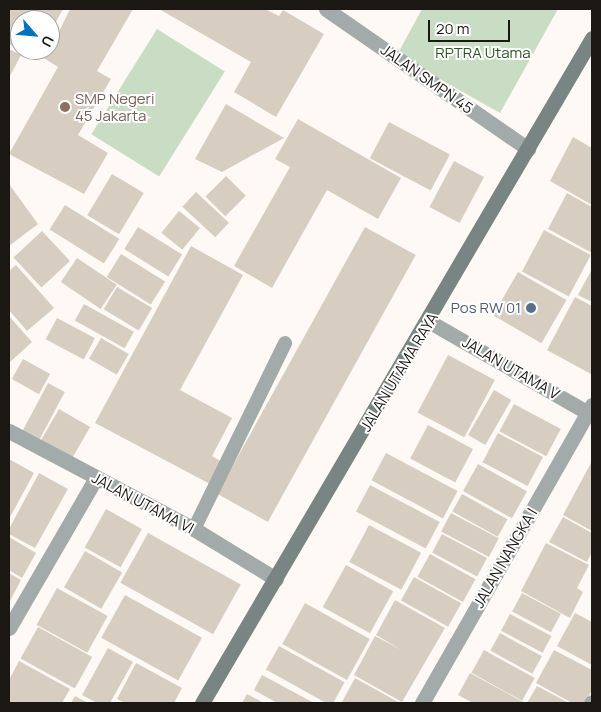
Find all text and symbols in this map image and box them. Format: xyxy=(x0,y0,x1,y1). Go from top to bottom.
north arrow xyxy=(10,10,60,60)
scale bar xyxy=(431,10,514,42)
text: 20 m xyxy=(436,18,469,39)
text: U xyxy=(37,33,59,50)
street label: JALAN SMPN 45 xyxy=(377,41,477,117)
park label: RPTRA Utama xyxy=(435,44,531,62)
place label: SMP Negeri 45 Jakarta xyxy=(75,89,155,124)
marker: SMP Negeri 45 Jakarta xyxy=(59,101,71,113)
place label: Pos RW 01 xyxy=(451,299,521,317)
marker: Pos RW 01 xyxy=(525,302,537,314)
street label: JALAN UTAMA RAYA xyxy=(356,309,442,435)
street label: JALAN UTAMA V xyxy=(459,333,563,403)
street label: JALAN UTAMA VI xyxy=(89,469,197,537)
street label: JALAN NANGKA I xyxy=(469,505,541,611)

